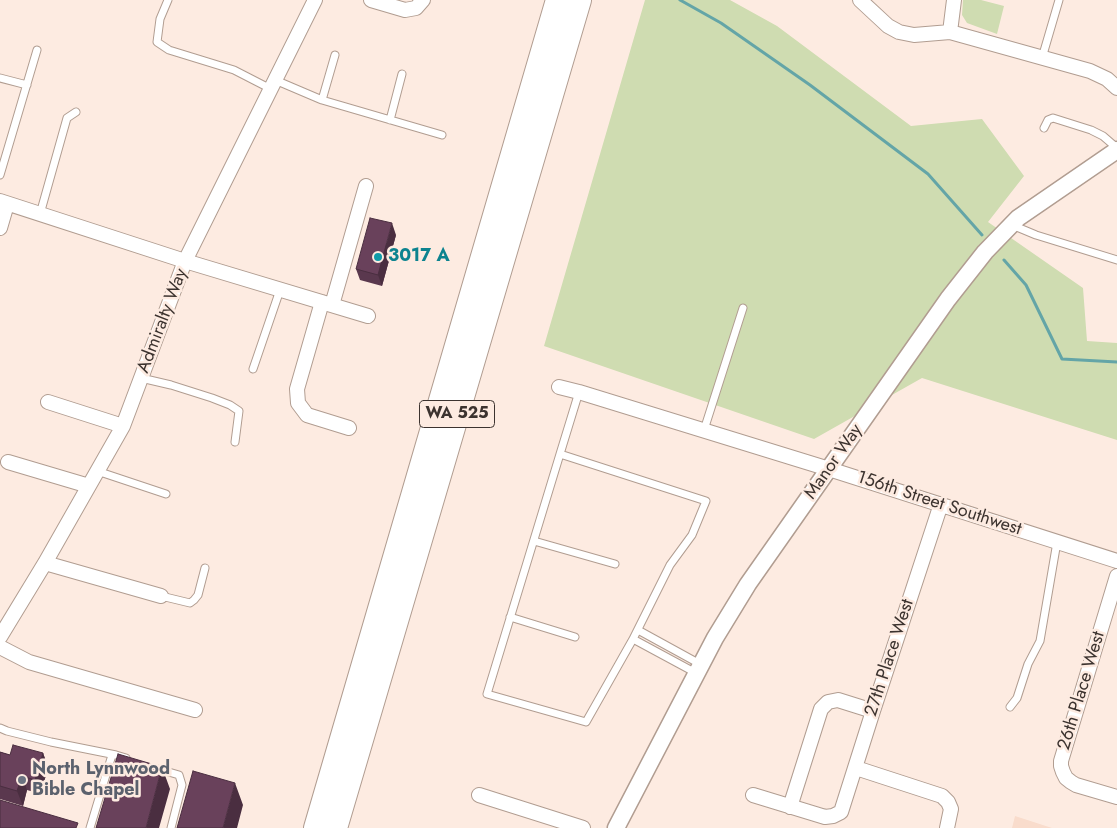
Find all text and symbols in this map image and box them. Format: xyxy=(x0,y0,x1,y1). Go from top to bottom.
place label: 3017 A xyxy=(388,246,450,268)
marker: 3017 A xyxy=(372,251,384,263)
street label: Admiralty Way xyxy=(133,266,193,376)
road number: WA 525 xyxy=(420,400,494,428)
street label: Manor Way xyxy=(800,420,868,504)
street label: 156th Street Southwest xyxy=(854,467,1024,541)
street label: 27th Place West xyxy=(861,597,919,719)
street label: 26th Place West xyxy=(1054,629,1110,753)
place label: North Lynnwood Bible Chapel xyxy=(32,759,170,802)
marker: North Lynnwood Bible Chapel xyxy=(16,774,28,786)

